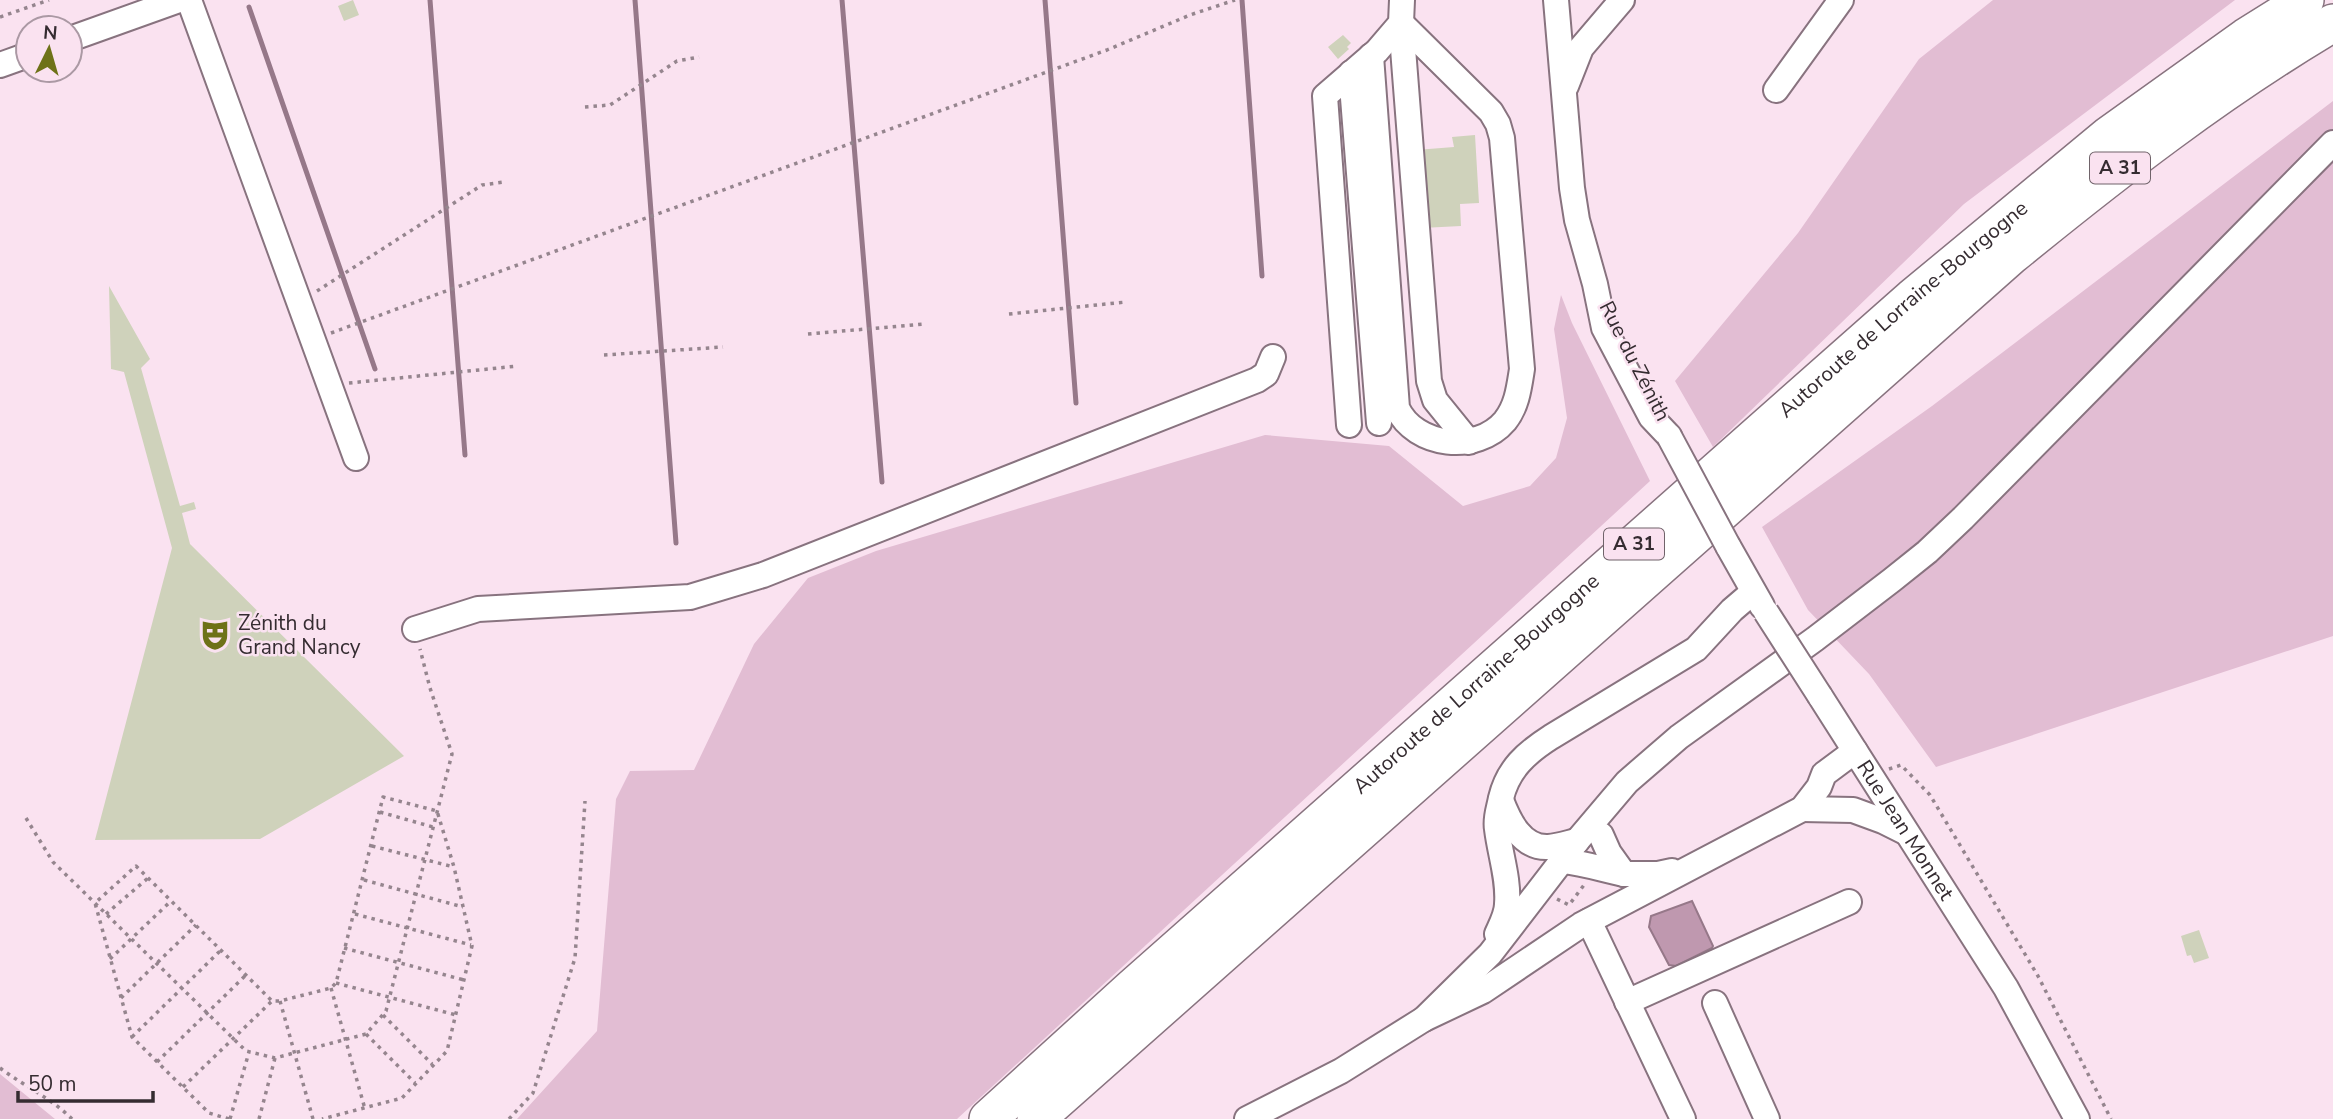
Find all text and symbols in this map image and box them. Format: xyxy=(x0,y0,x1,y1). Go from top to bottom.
north arrow xyxy=(14,14,84,84)
text: N xyxy=(42,19,59,47)
road number: A 31 xyxy=(2090,152,2150,184)
street label: Autoroute de Lorraine-Bourgogne xyxy=(1772,194,2033,424)
street label: Rue du Zénith xyxy=(1593,296,1677,426)
road number: A 31 xyxy=(1604,528,1664,559)
street label: Autoroute de Lorraine-Bourgogne xyxy=(1347,567,1605,800)
place label: Zénith du Grand Nancy xyxy=(238,609,361,661)
theatre icon: Zénith du Grand Nancy xyxy=(198,618,232,652)
street label: Rue Jean Monnet xyxy=(1850,755,1961,906)
scale bar xyxy=(18,1060,152,1104)
text: 50 m xyxy=(28,1070,77,1098)

